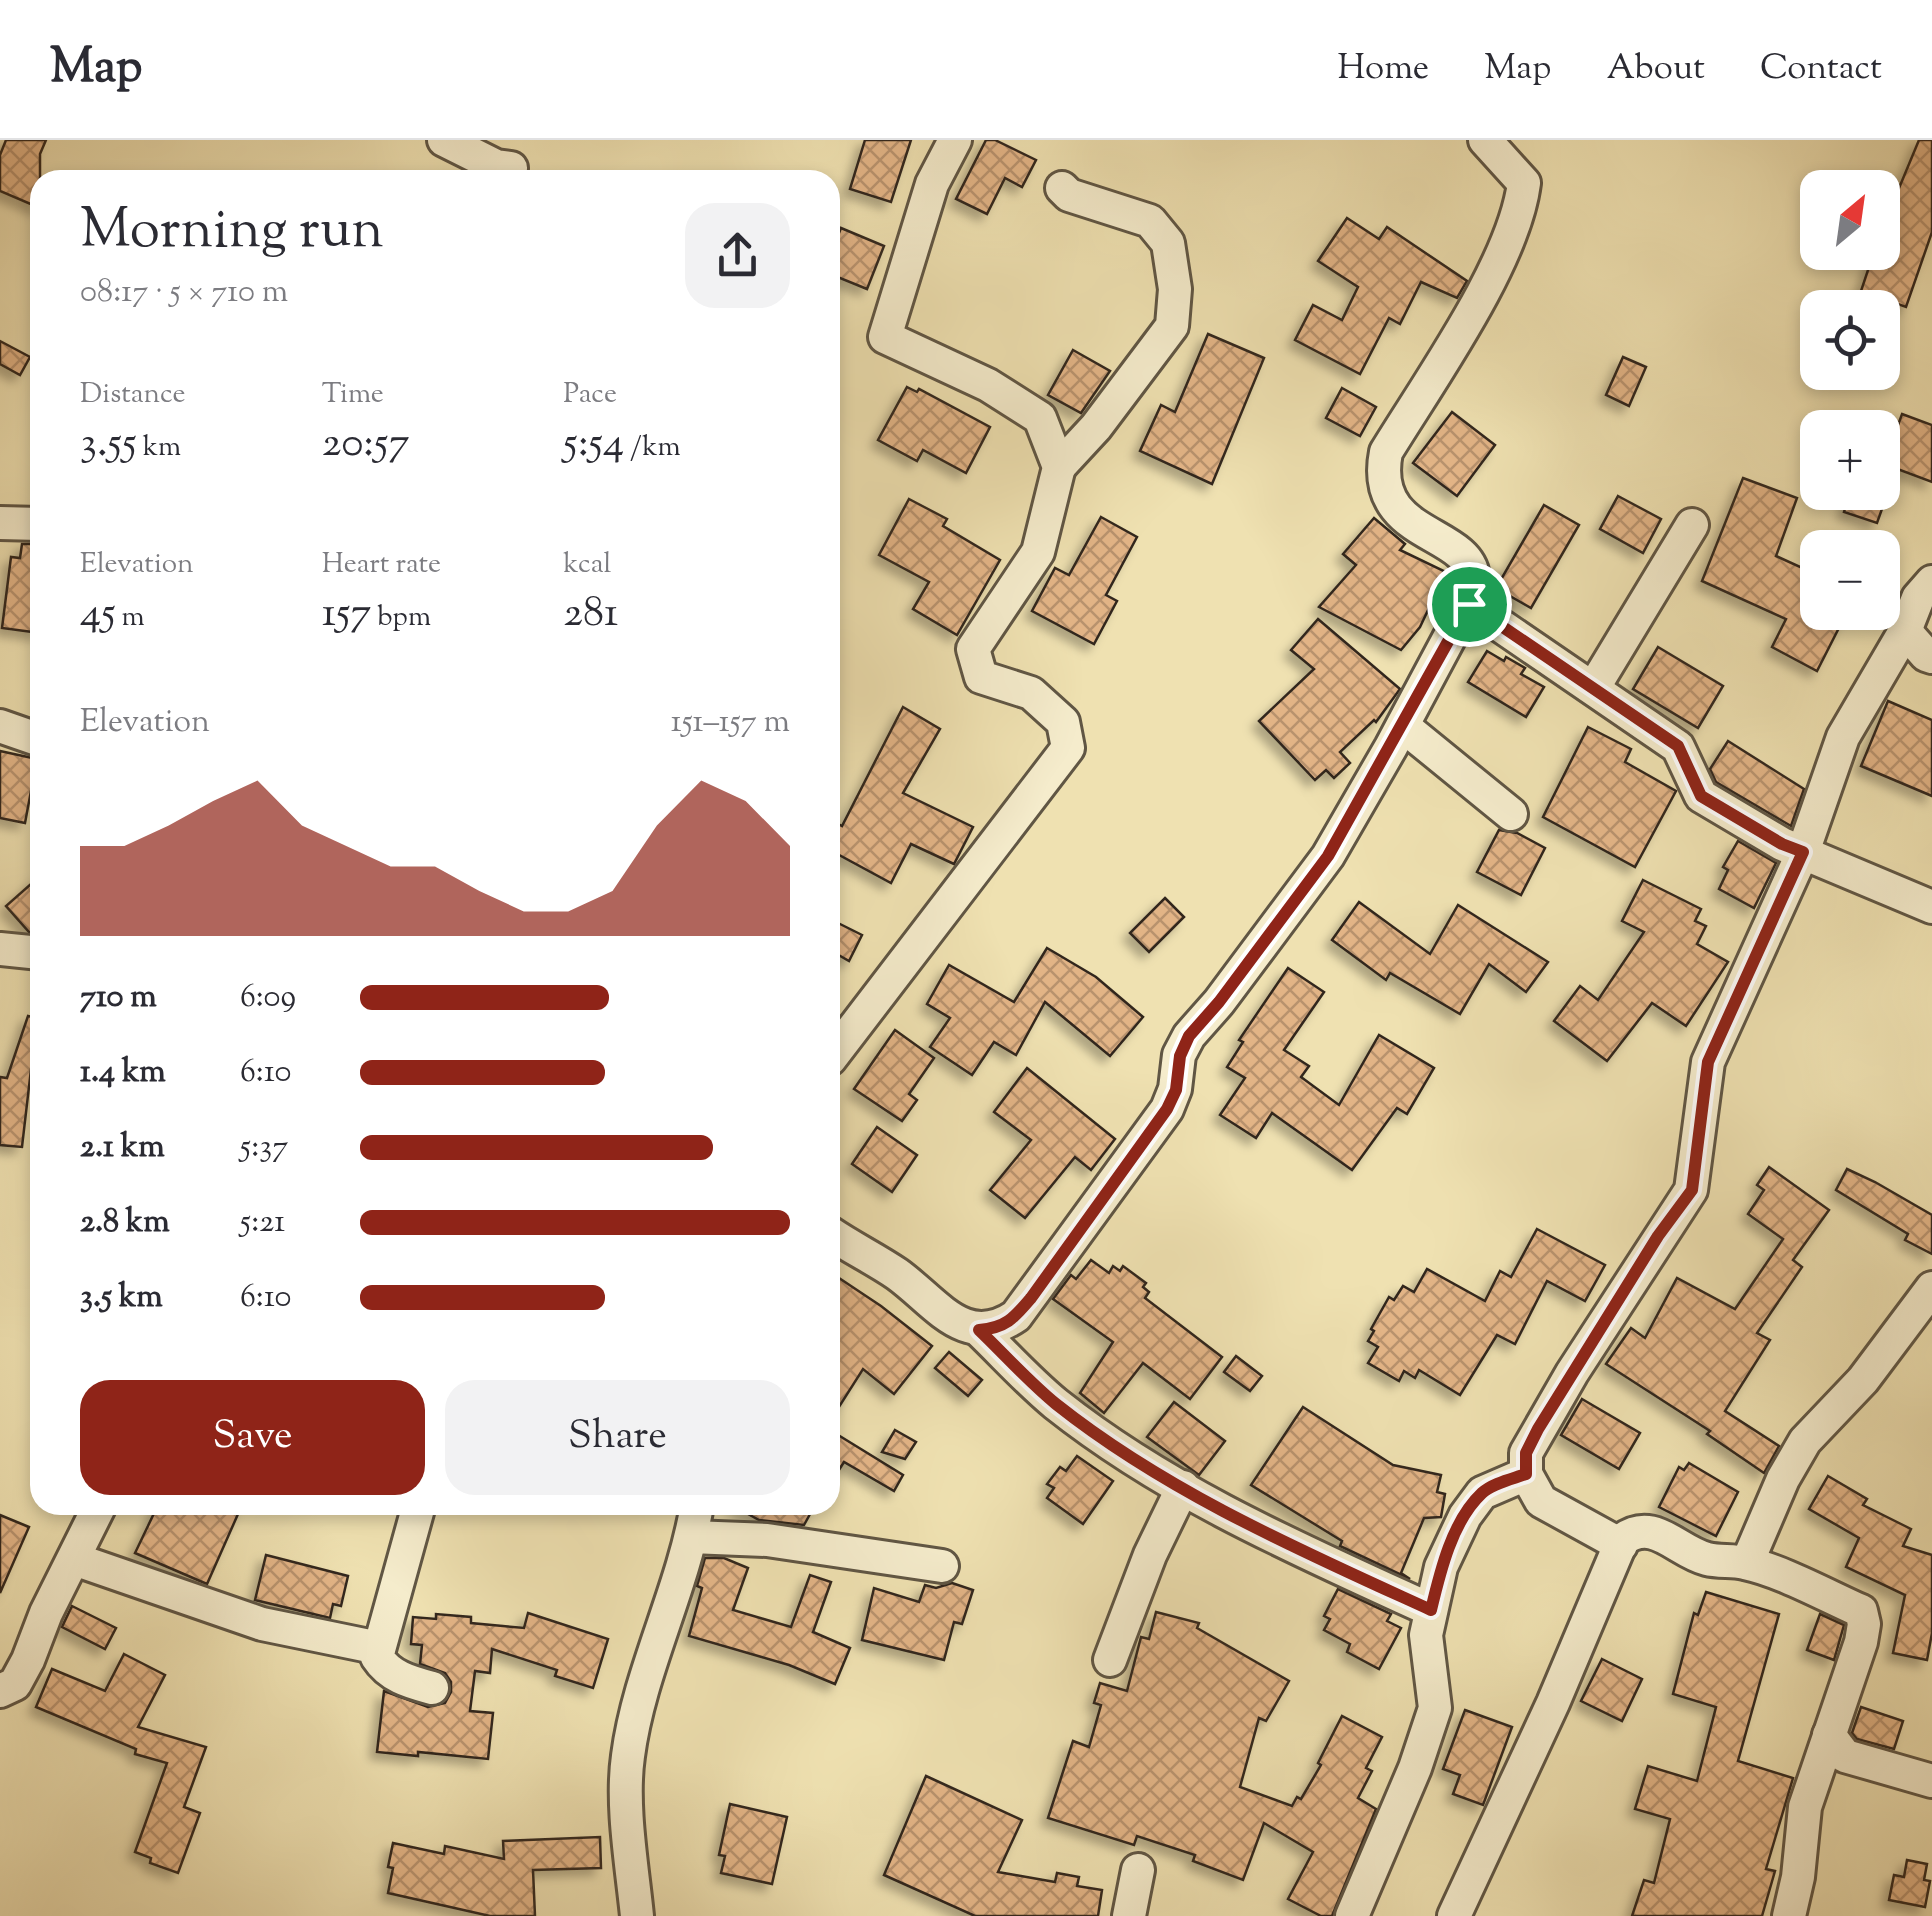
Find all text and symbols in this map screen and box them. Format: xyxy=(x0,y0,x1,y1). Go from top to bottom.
text: Map xyxy=(50,35,142,104)
text: Home xyxy=(1337,44,1429,95)
text: Map xyxy=(1484,44,1552,95)
text: About xyxy=(1607,44,1705,95)
text: Contact xyxy=(1760,44,1882,95)
north arrow xyxy=(1800,170,1900,270)
map controls xyxy=(1800,170,1900,630)
text: Morning run xyxy=(80,193,384,272)
button: share xyxy=(685,203,790,308)
text: 08:17 · 5 × 710 m xyxy=(80,270,288,316)
button: locate xyxy=(1800,290,1900,390)
text: Distance xyxy=(80,375,186,415)
text: Time xyxy=(322,375,384,415)
text: Pace xyxy=(563,375,617,415)
button: + xyxy=(1800,410,1900,510)
text: 3.55 xyxy=(80,415,137,475)
text: 20:57 xyxy=(322,415,409,475)
text: 5:54 xyxy=(563,415,624,475)
text: km xyxy=(137,428,181,468)
text: /km xyxy=(624,428,681,468)
button: − xyxy=(1800,530,1900,630)
text: Elevation xyxy=(80,545,194,585)
text: Heart rate xyxy=(322,545,441,585)
text: kcal xyxy=(563,545,611,585)
pin xyxy=(1427,562,1512,647)
icon: arrive xyxy=(1442,577,1497,632)
text: 45 xyxy=(80,585,116,645)
text: 157 xyxy=(322,585,371,645)
text: 281 xyxy=(563,585,618,645)
text: m xyxy=(116,598,145,638)
text: bpm xyxy=(371,598,431,638)
text: Elevation xyxy=(80,700,210,746)
text: 151–157 m xyxy=(671,700,790,746)
text: 710 m xyxy=(80,975,157,1021)
text: 6:09 xyxy=(240,975,296,1021)
text: 1.4 km xyxy=(80,1050,166,1096)
text: 6:10 xyxy=(240,1050,291,1096)
text: 2.1 km xyxy=(80,1125,165,1171)
text: 5:37 xyxy=(240,1125,288,1171)
text: 2.8 km xyxy=(80,1200,170,1246)
text: 5:21 xyxy=(240,1200,285,1246)
text: 3.5 km xyxy=(80,1275,163,1321)
text: 6:10 xyxy=(240,1275,291,1321)
button: Save xyxy=(80,1380,425,1495)
button: Share xyxy=(445,1380,790,1495)

